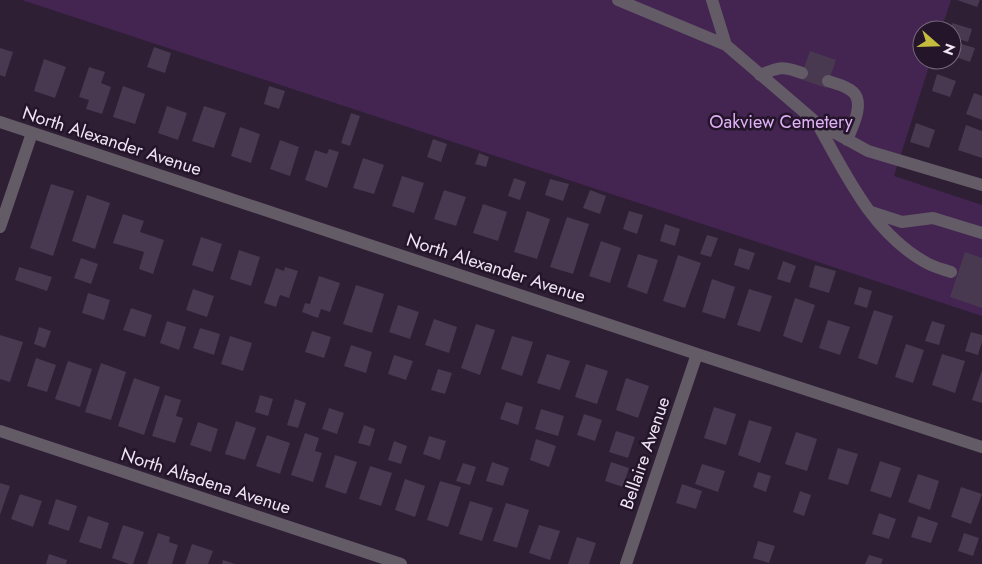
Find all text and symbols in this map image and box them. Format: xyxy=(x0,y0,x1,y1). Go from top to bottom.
north arrow xyxy=(912,20,962,70)
text: N xyxy=(938,41,961,58)
street label: North Alexander Avenue xyxy=(19,100,205,182)
park label: Oakview Cemetery xyxy=(709,109,853,135)
street label: North Alexander Avenue xyxy=(403,227,589,309)
street label: Bellaire Avenue xyxy=(614,393,676,513)
street label: North Altadena Avenue xyxy=(118,441,294,521)

